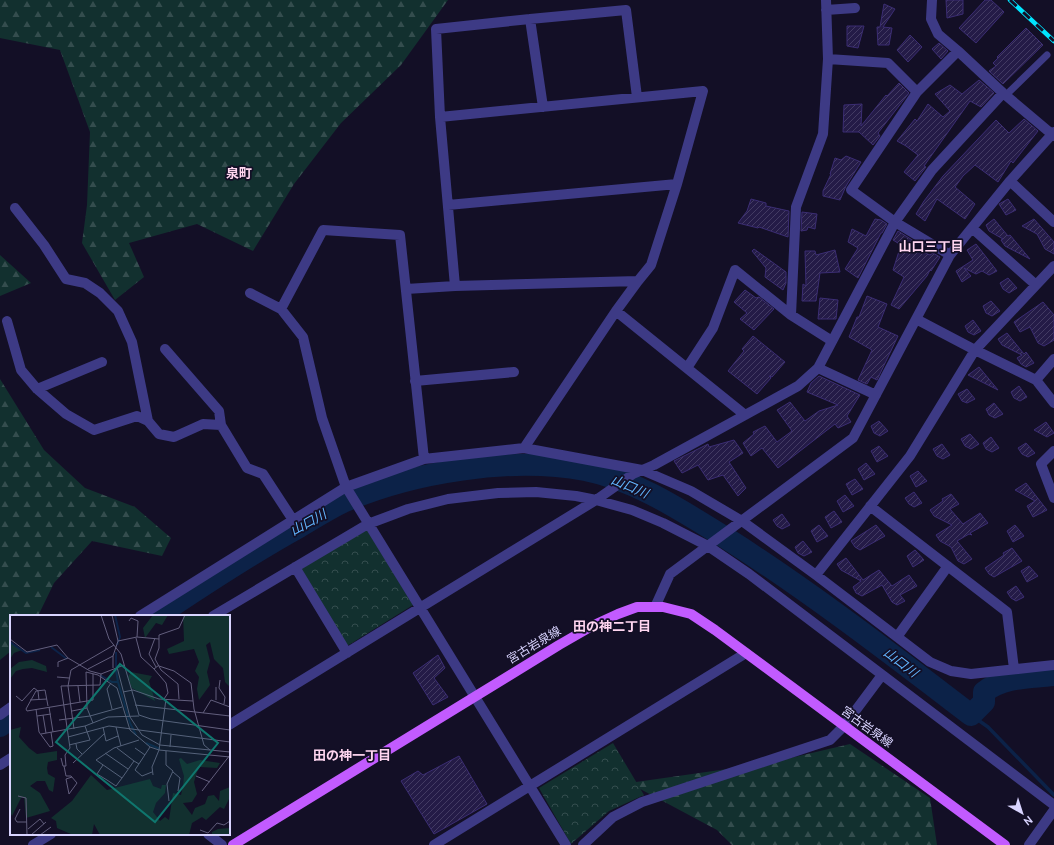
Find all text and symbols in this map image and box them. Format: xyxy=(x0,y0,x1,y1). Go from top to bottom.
district label: 泉町 xyxy=(226,165,252,181)
district label: 山口三丁目 xyxy=(898,238,964,254)
water label: 山口川 xyxy=(609,471,653,502)
water label: 山口川 xyxy=(287,505,331,538)
inset map xyxy=(10,615,230,835)
district label: 田の神二丁目 xyxy=(573,618,651,634)
street label: 宮古岩泉線 xyxy=(504,623,563,666)
water label: 山口川 xyxy=(881,644,923,681)
street label: 宮古岩泉線 xyxy=(839,703,896,750)
district label: 田の神一丁目 xyxy=(313,747,391,763)
north arrow xyxy=(1002,793,1042,833)
text: N xyxy=(1021,813,1036,829)

